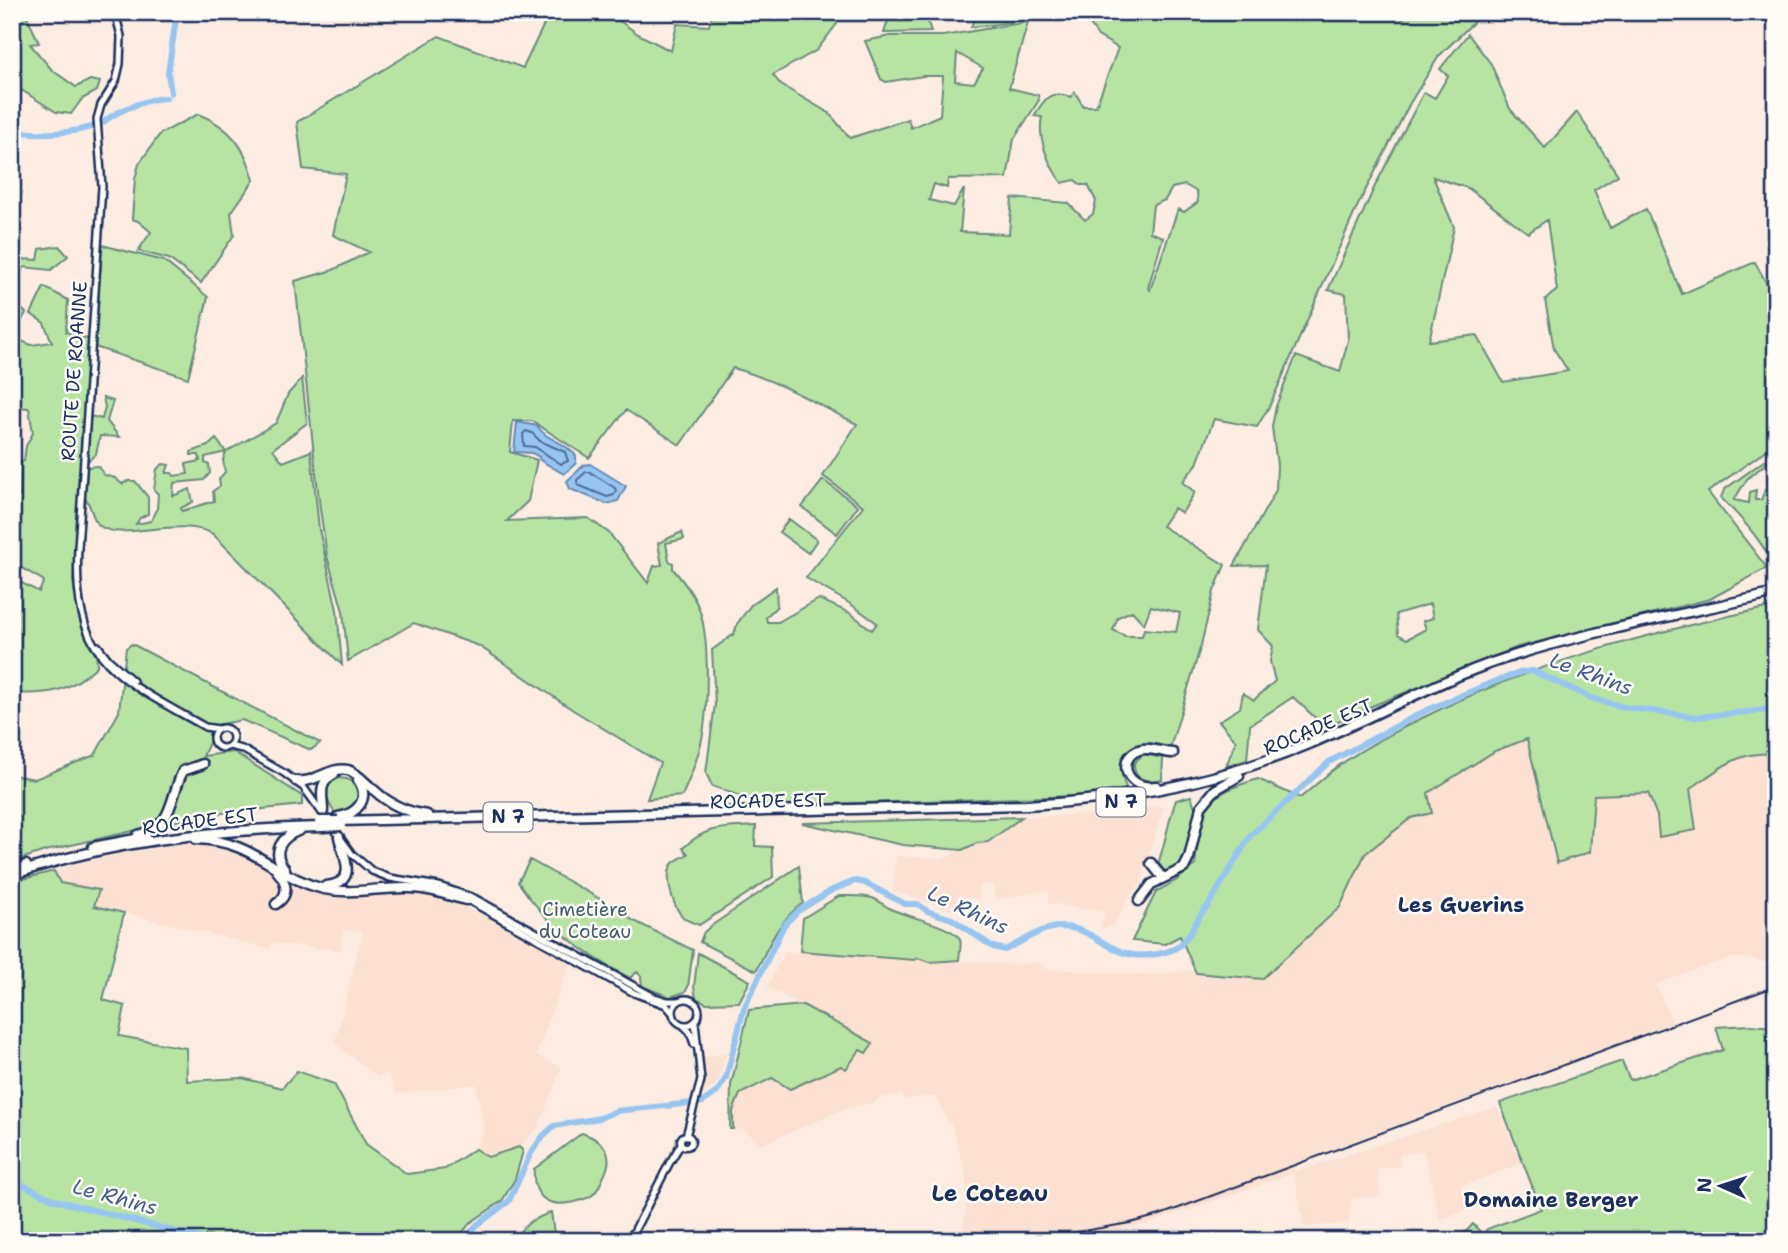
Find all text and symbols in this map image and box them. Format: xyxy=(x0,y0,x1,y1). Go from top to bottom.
street label: ROUTE DE ROANNE xyxy=(55,280,93,462)
water label: Le Rhins xyxy=(1545,646,1637,702)
street label: ROCADE EST xyxy=(1260,693,1377,761)
street label: ROCADE EST xyxy=(710,787,827,815)
road number: N 7 xyxy=(1096,788,1146,816)
street label: ROCADE EST xyxy=(141,801,260,840)
road number: N 7 xyxy=(484,802,532,832)
water label: Le Rhins xyxy=(923,879,1013,941)
district label: Les Guerins xyxy=(1398,891,1524,919)
park label: Cimetière du Coteau xyxy=(539,897,631,944)
north arrow xyxy=(1686,1152,1756,1222)
water label: Le Rhins xyxy=(70,1172,160,1222)
text: N xyxy=(1692,1177,1717,1193)
district label: Le Coteau xyxy=(932,1178,1048,1208)
district label: Domaine Berger xyxy=(1464,1186,1638,1214)

